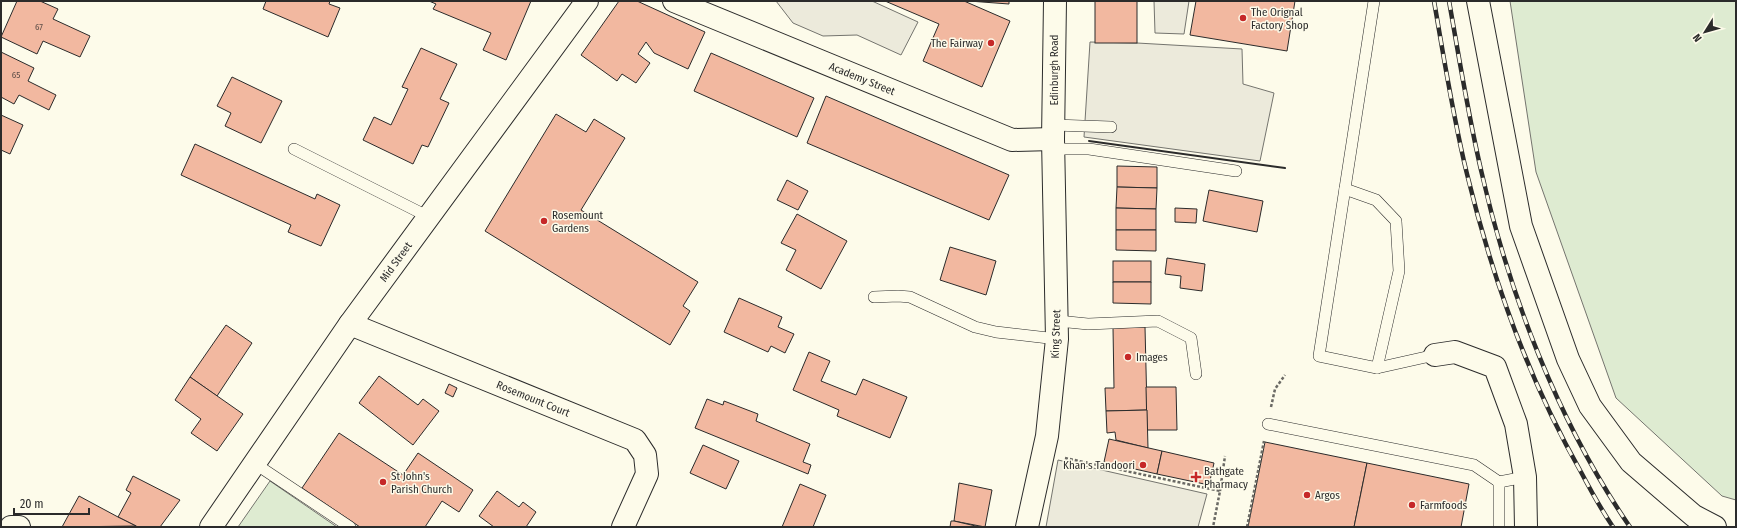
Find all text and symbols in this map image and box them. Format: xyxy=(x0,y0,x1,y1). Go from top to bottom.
place label: The Orignal Factory Shop xyxy=(1251,6,1309,32)
north arrow xyxy=(1685,12,1725,52)
marker: The Orignal Factory Shop xyxy=(1238,13,1248,23)
house number: 67 xyxy=(35,22,43,32)
text: N xyxy=(1690,31,1705,44)
street label: Edinburgh Road xyxy=(1048,34,1061,106)
place label: The Fairway xyxy=(931,37,983,50)
marker: The Fairway xyxy=(986,38,996,48)
street label: Academy Street xyxy=(827,60,897,98)
house number: 65 xyxy=(12,70,20,80)
place label: Rosemount Gardens xyxy=(552,209,604,235)
marker: Rosemount Gardens xyxy=(539,216,549,226)
street label: Mid Street xyxy=(377,239,415,284)
street label: King Street xyxy=(1049,309,1063,359)
place label: Images xyxy=(1136,351,1168,364)
marker: Images xyxy=(1123,352,1133,362)
street label: Rosemount Court xyxy=(494,378,572,420)
place label: Khan's Tandoori xyxy=(1063,459,1135,472)
marker: Khan's Tandoori xyxy=(1138,460,1148,470)
place label: Bathgate Pharmacy xyxy=(1204,465,1248,491)
place label: St John's Parish Church xyxy=(391,470,452,496)
marker: Bathgate Pharmacy xyxy=(1191,472,1201,482)
marker: St John's Parish Church xyxy=(378,477,388,487)
place label: Argos xyxy=(1315,489,1340,502)
scale bar xyxy=(14,490,89,516)
marker: Argos xyxy=(1302,490,1312,500)
text: 20 m xyxy=(20,497,44,511)
place label: Farmfoods xyxy=(1420,499,1468,512)
marker: Farmfoods xyxy=(1407,500,1417,510)

